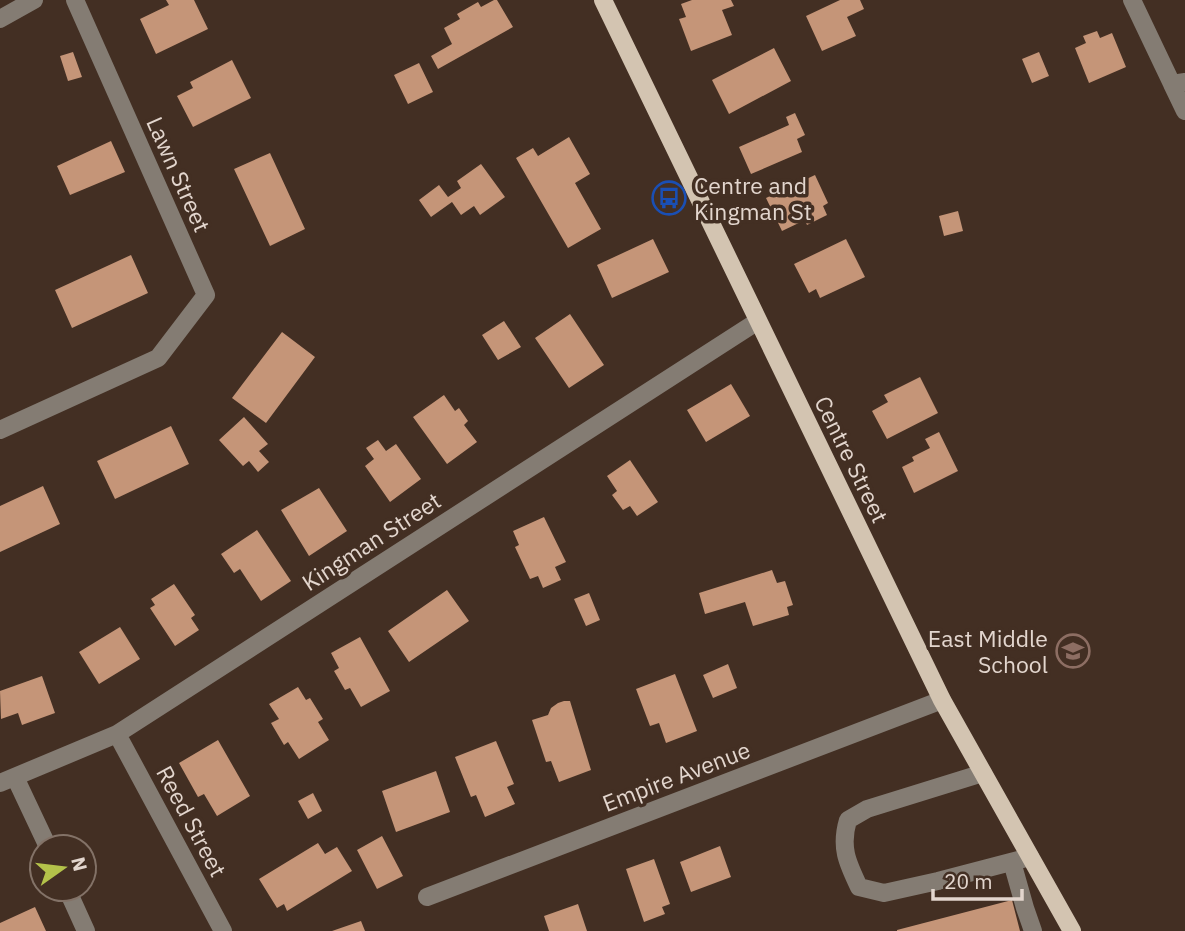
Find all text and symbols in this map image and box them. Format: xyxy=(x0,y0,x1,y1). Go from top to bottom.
street label: Lawn Street xyxy=(140,112,218,236)
place label: Centre and Kingman St xyxy=(694,170,812,226)
bus stop icon: Centre and Kingman St xyxy=(650,179,688,217)
street label: Centre Street xyxy=(808,391,896,527)
street label: Kingman Street xyxy=(296,485,446,597)
place label: East Middle School xyxy=(928,623,1048,679)
school or university icon: East Middle School xyxy=(1054,632,1092,670)
street label: Empire Avenue xyxy=(598,734,754,818)
street label: Reed Street xyxy=(150,760,234,882)
north arrow xyxy=(28,833,98,903)
text: N xyxy=(66,854,93,873)
scale bar xyxy=(933,858,1022,902)
text: 20 m xyxy=(944,867,993,895)

